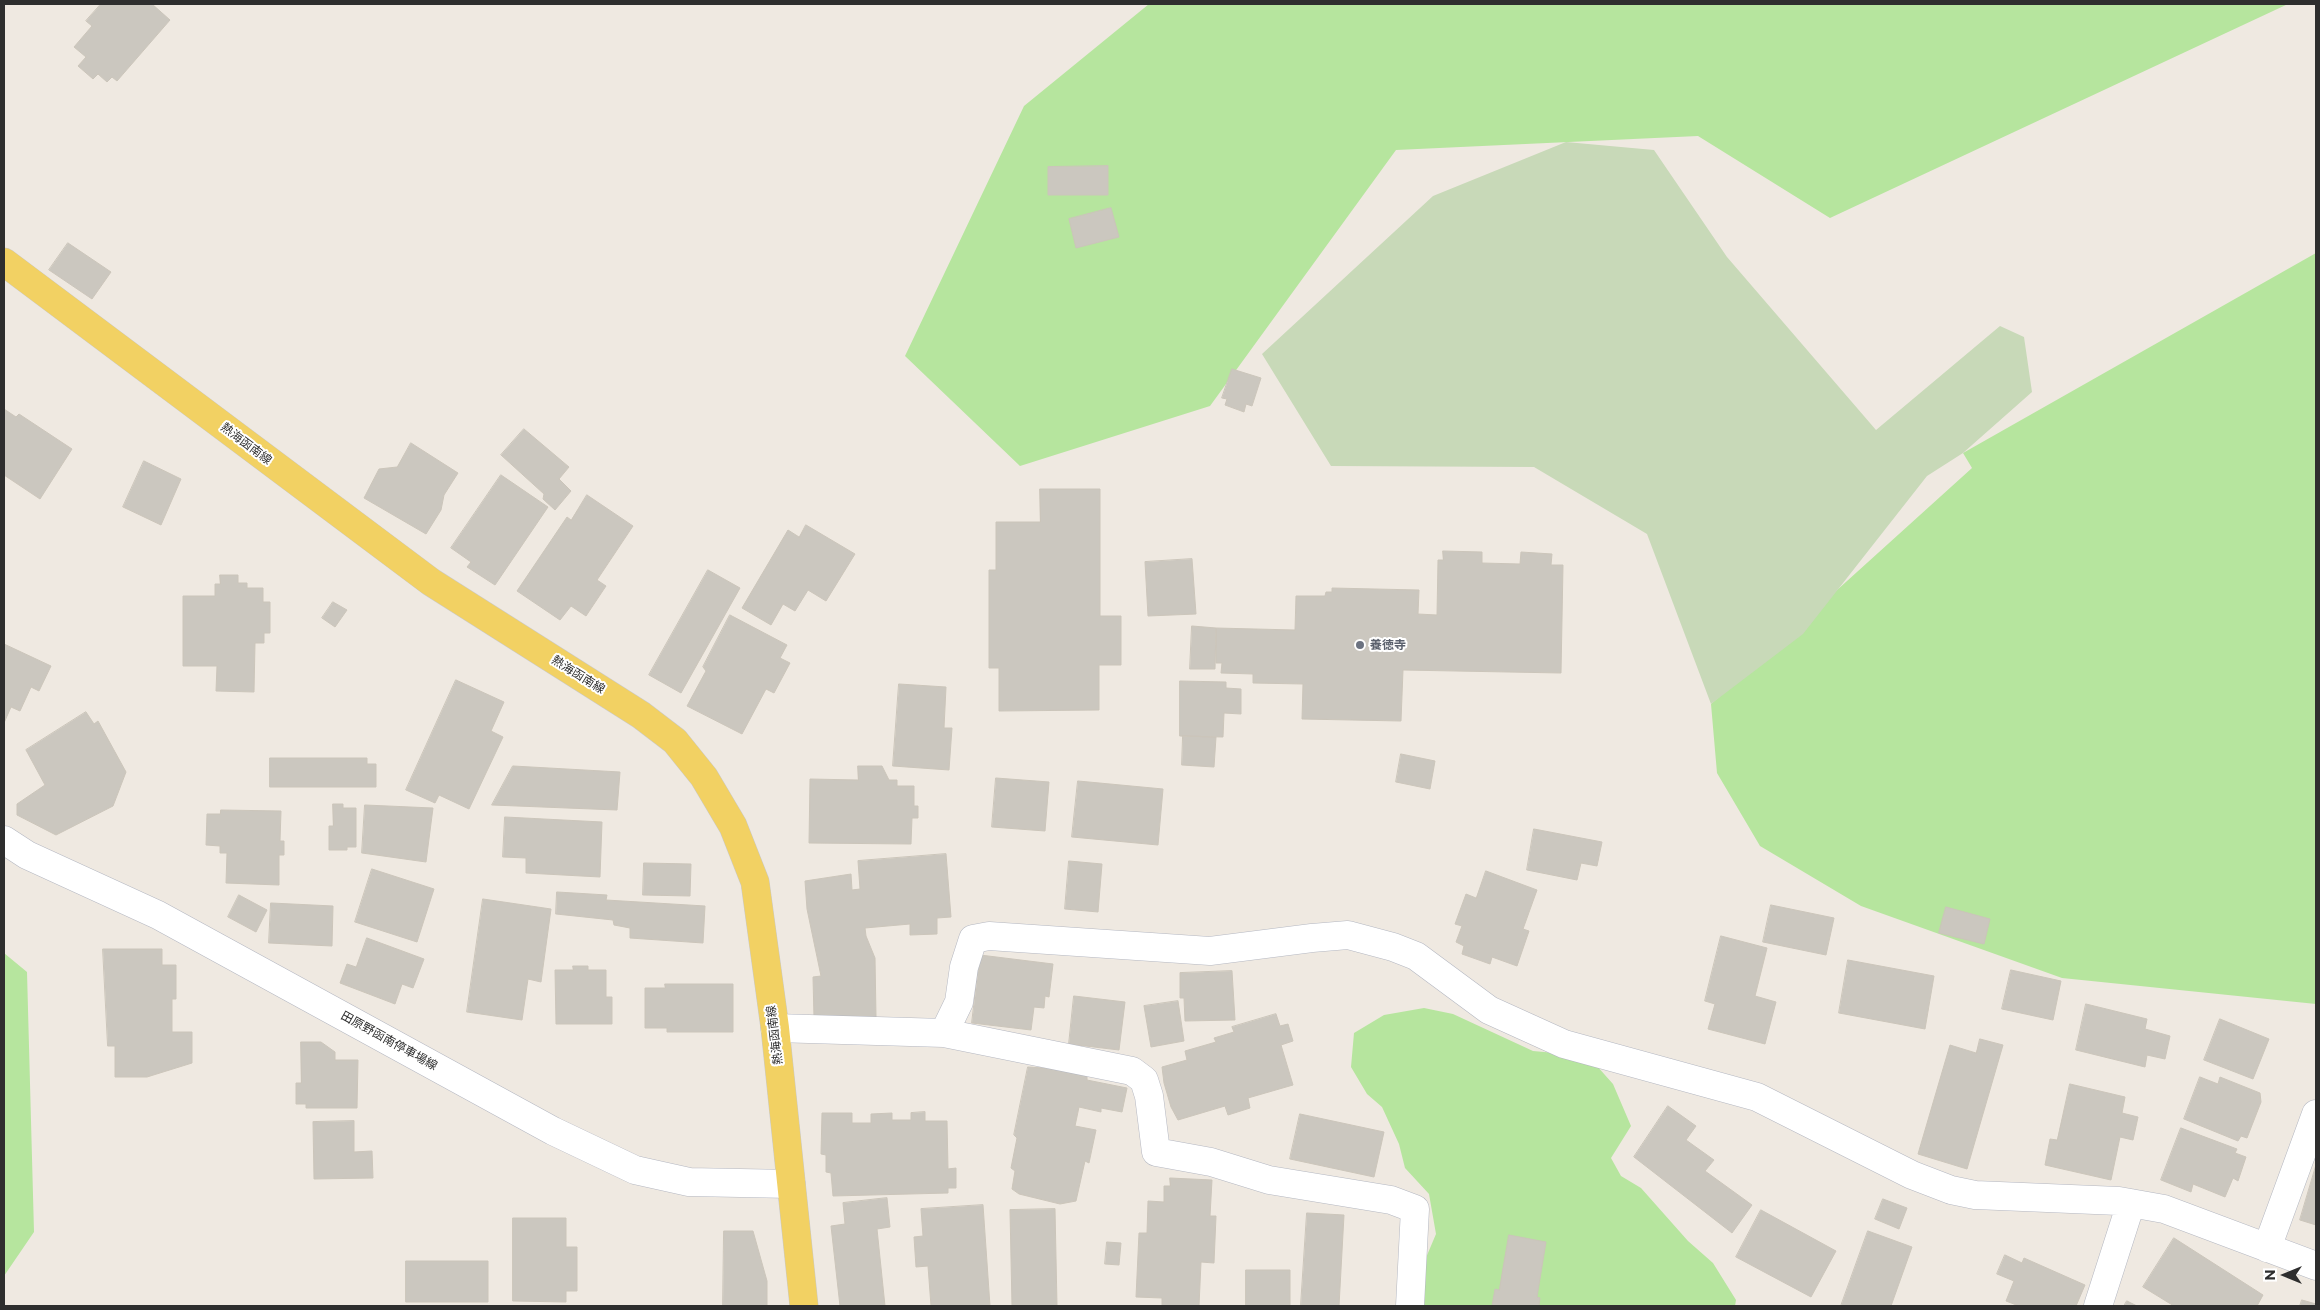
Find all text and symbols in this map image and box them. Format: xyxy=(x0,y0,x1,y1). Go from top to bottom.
street label: 熱海函南線 xyxy=(218,420,274,468)
place label: 養徳寺 xyxy=(1370,638,1406,652)
marker: 養徳寺 xyxy=(1354,639,1366,651)
street label: 熱海函南線 xyxy=(549,653,607,697)
street label: 熱海函南線 xyxy=(764,1004,786,1066)
street label: 田原野函南停車場線 xyxy=(338,1009,440,1073)
north arrow xyxy=(2260,1250,2310,1300)
text: N xyxy=(2261,1269,2279,1281)

